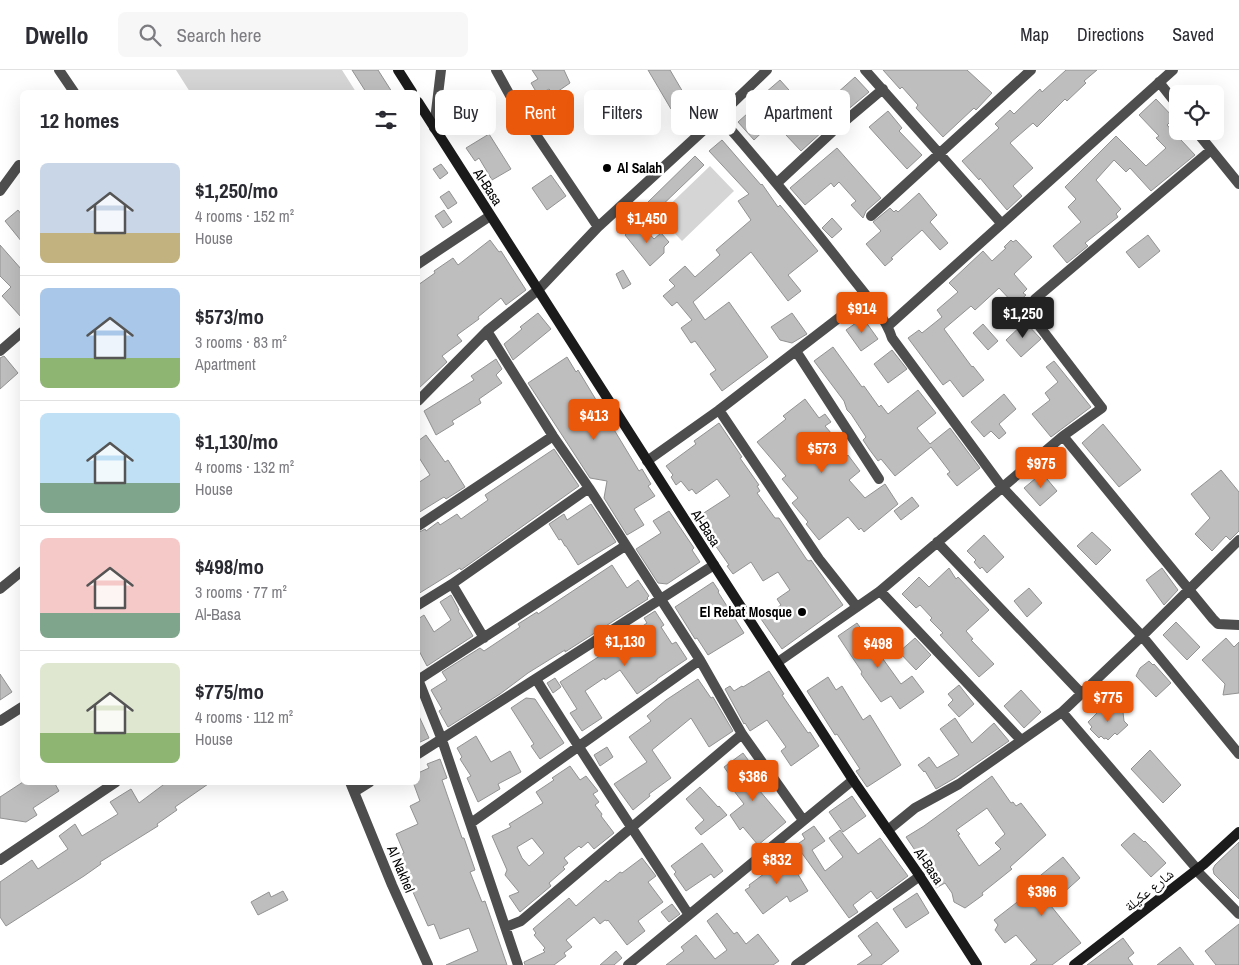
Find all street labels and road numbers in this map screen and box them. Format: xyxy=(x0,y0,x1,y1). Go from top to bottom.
street label: Al-Basa xyxy=(469,164,507,209)
street label: Al-Basa xyxy=(687,505,725,550)
street label: Al Nakhel xyxy=(383,842,419,895)
street label: Al-Basa xyxy=(910,843,948,888)
street label: شارع عكيلة xyxy=(1121,865,1178,916)

